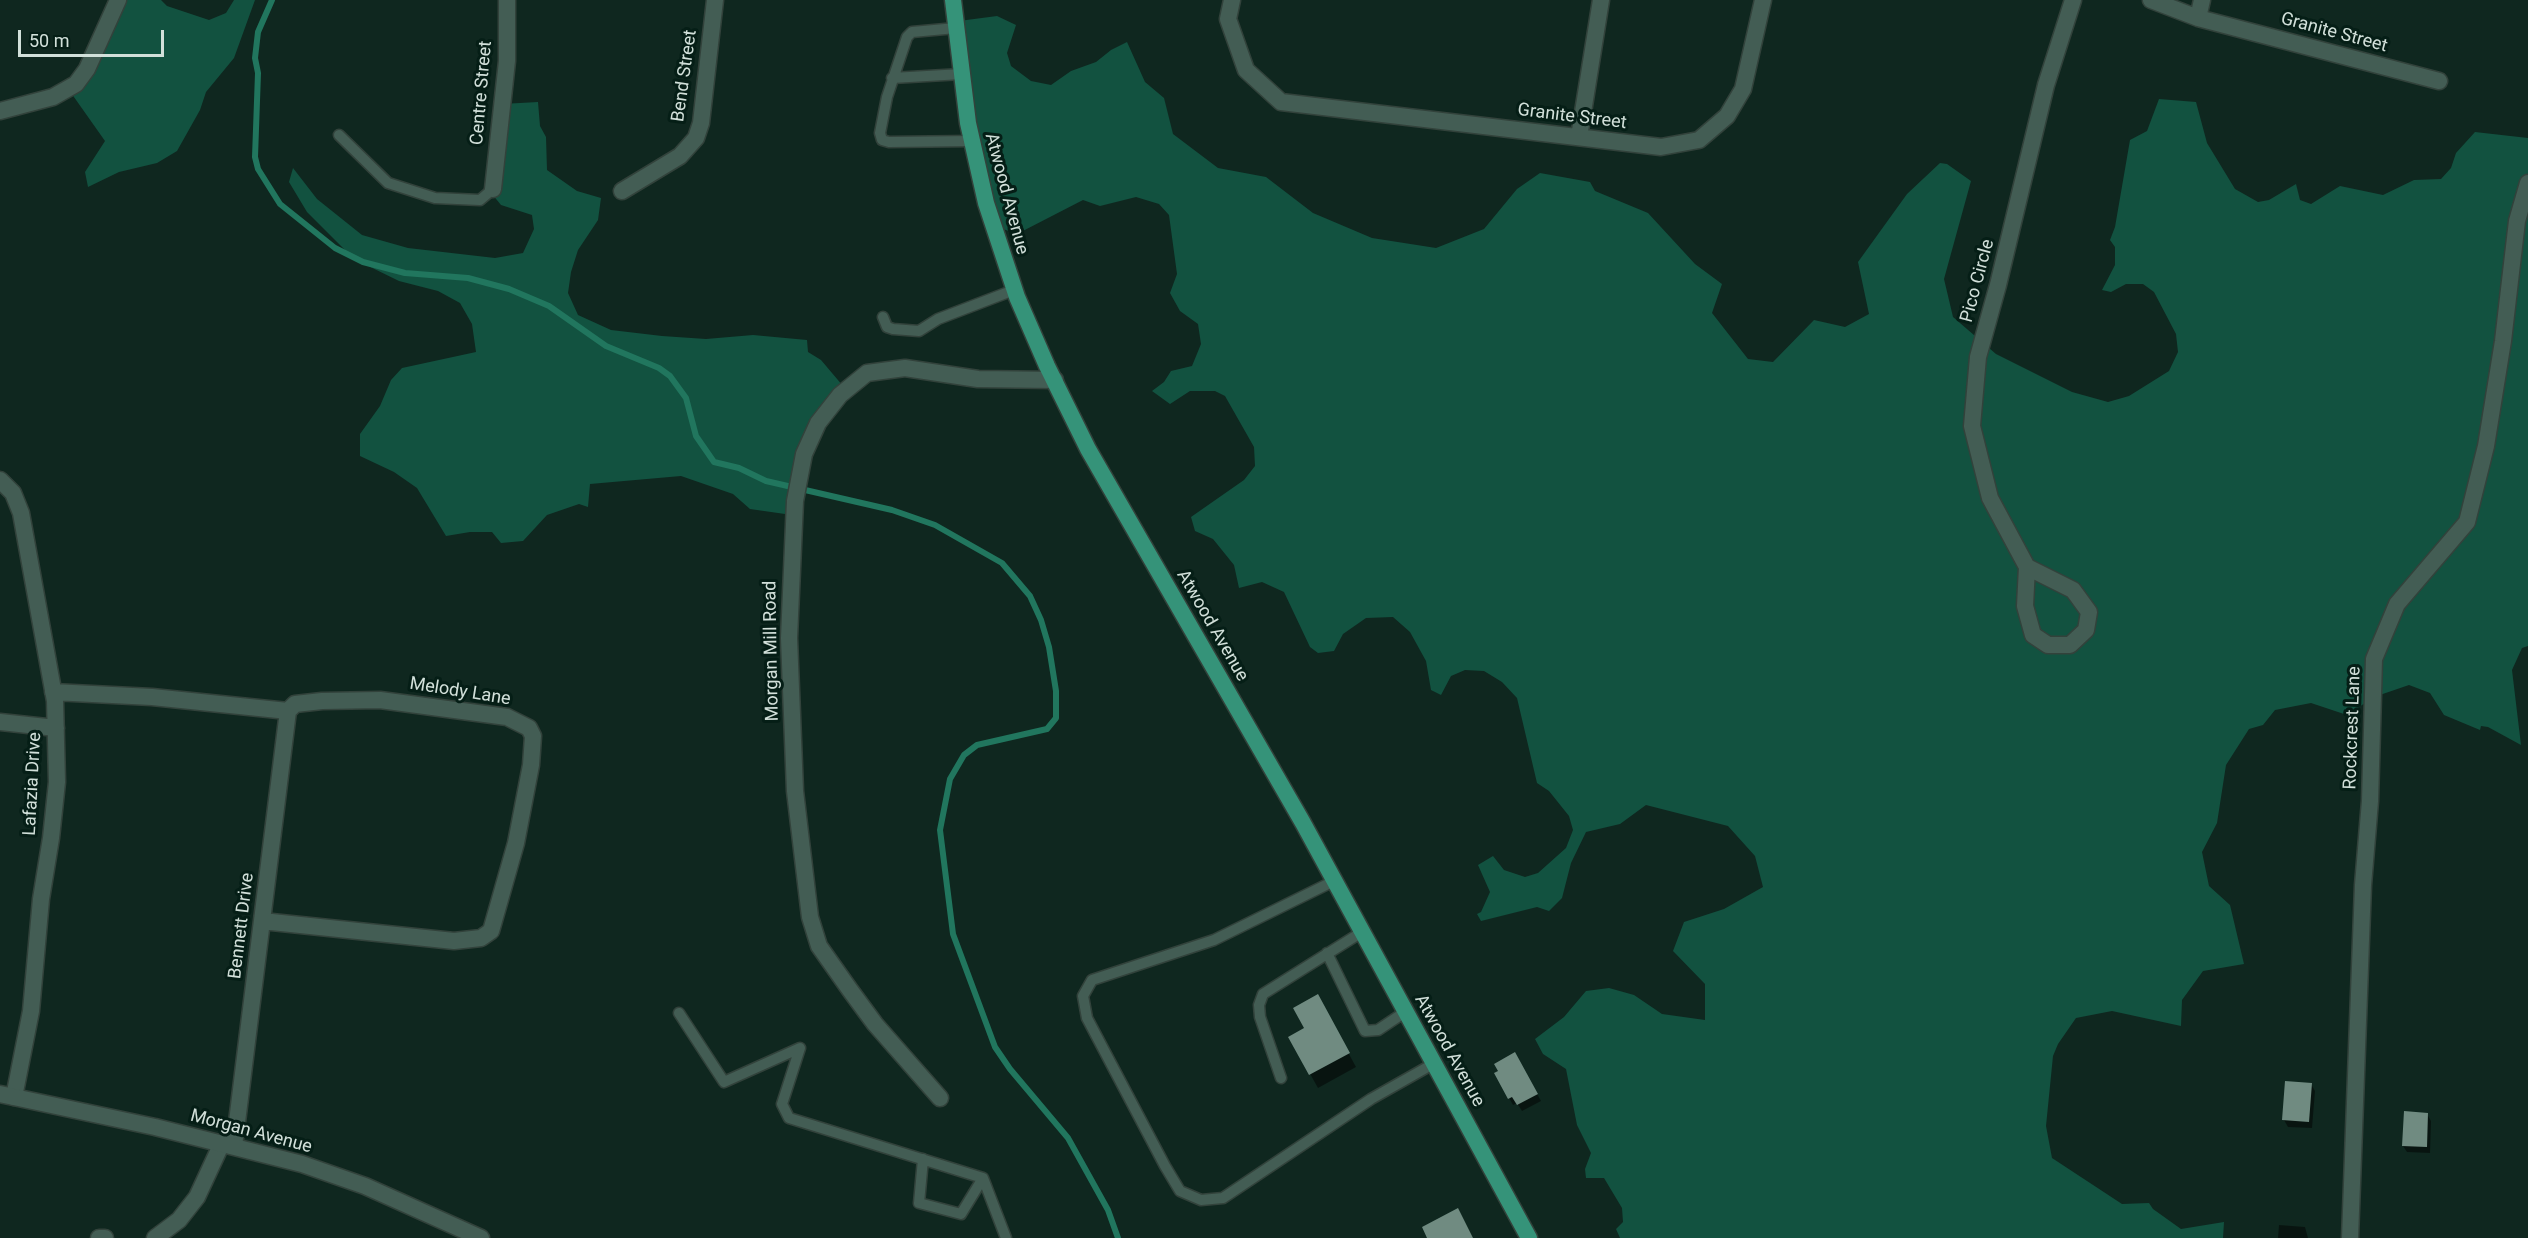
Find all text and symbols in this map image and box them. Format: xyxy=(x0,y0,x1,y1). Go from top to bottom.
street label: Granite Street xyxy=(2278,8,2390,58)
scale bar xyxy=(21,18,166,56)
street label: Bend Street xyxy=(668,29,702,123)
text: 50 m xyxy=(29,30,69,51)
street label: Centre Street xyxy=(467,40,497,146)
street label: Granite Street xyxy=(1516,100,1628,134)
street label: Atwood Avenue xyxy=(979,131,1033,257)
street label: Pico Circle xyxy=(1957,237,1999,325)
street label: Atwood Avenue xyxy=(1171,566,1253,686)
street label: Morgan Mill Road xyxy=(760,580,784,722)
street label: Rockcrest Lane xyxy=(2340,666,2366,790)
street label: Melody Lane xyxy=(408,673,512,711)
street label: Lafazia Drive xyxy=(20,732,46,836)
street label: Bennett Drive xyxy=(225,872,259,980)
street label: Atwood Avenue xyxy=(1409,991,1489,1111)
street label: Morgan Avenue xyxy=(188,1105,314,1159)

